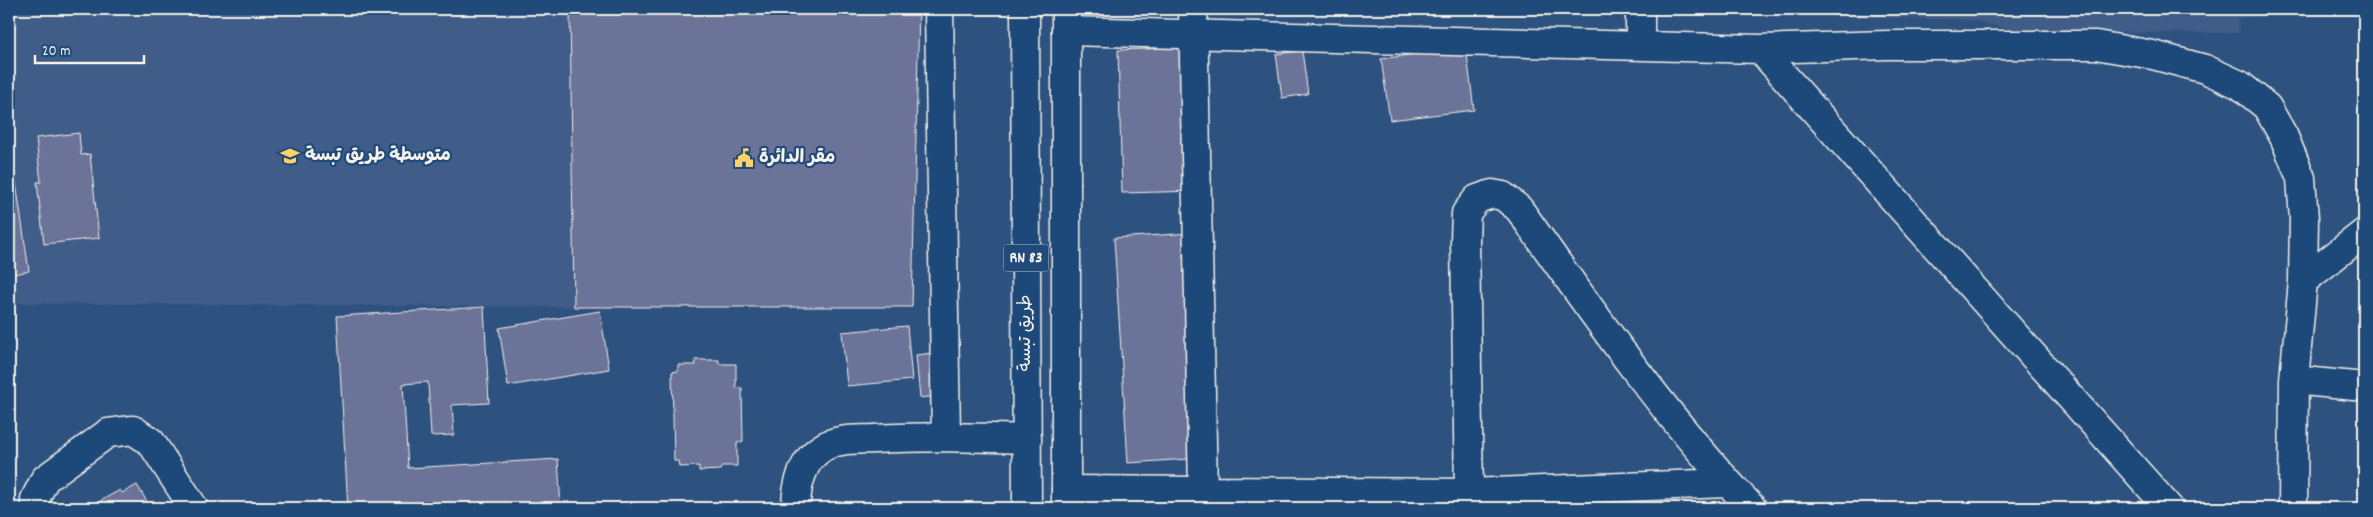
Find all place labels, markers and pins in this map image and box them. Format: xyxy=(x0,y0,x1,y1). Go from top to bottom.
place label: متوسطة طريق تبسة xyxy=(305,144,451,169)
school or university icon: متوسطة طريق تبسة xyxy=(279,145,301,167)
place label: مقر الدائرة xyxy=(759,146,835,171)
public building icon: مقر الدائرة xyxy=(733,147,755,169)

